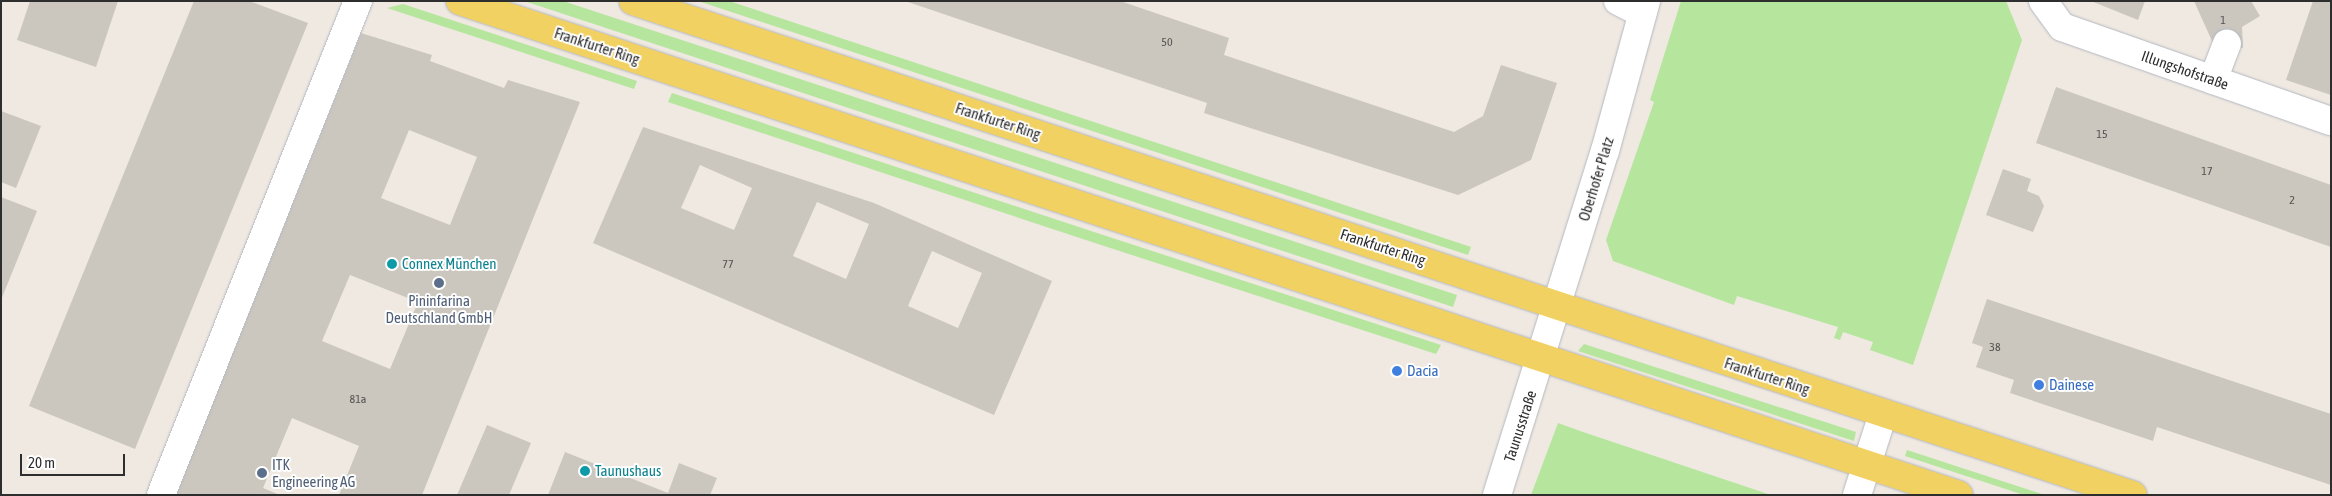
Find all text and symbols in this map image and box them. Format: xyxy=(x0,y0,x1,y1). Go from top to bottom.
house number: 1 xyxy=(2220,14,2226,28)
street label: Frankfurter Ring xyxy=(552,24,642,68)
house number: 50 xyxy=(1161,36,1173,50)
street label: Illungshofstraße xyxy=(2139,47,2231,93)
street label: Frankfurter Ring xyxy=(953,99,1043,143)
house number: 15 xyxy=(2096,128,2108,142)
street label: Oberhofer Platz xyxy=(1575,135,1617,223)
house number: 17 xyxy=(2201,165,2213,179)
house number: 2 xyxy=(2289,194,2295,208)
street label: Frankfurter Ring xyxy=(1338,225,1428,269)
place label: Connex München xyxy=(402,255,497,273)
marker: Connex München xyxy=(386,258,398,270)
house number: 77 xyxy=(722,258,734,272)
marker: Pininfarina Deutschland GmbH xyxy=(433,277,445,289)
place label: Pininfarina Deutschland GmbH xyxy=(386,291,492,326)
house number: 38 xyxy=(1989,341,2001,355)
street label: Frankfurter Ring xyxy=(1722,354,1812,398)
place label: Dacia xyxy=(1407,362,1438,380)
marker: Dacia xyxy=(1391,365,1403,377)
place label: Dainese xyxy=(2049,376,2094,394)
marker: Dainese xyxy=(2033,379,2045,391)
street label: Taunusstraße xyxy=(1500,388,1540,464)
house number: 81a xyxy=(350,393,366,407)
scale bar xyxy=(22,444,128,476)
text: 20 m xyxy=(28,454,55,471)
place label: ITK Engineering AG xyxy=(272,455,355,490)
place label: Taunushaus xyxy=(595,462,661,480)
marker: Taunushaus xyxy=(579,465,591,477)
marker: ITK Engineering AG xyxy=(256,467,268,479)

